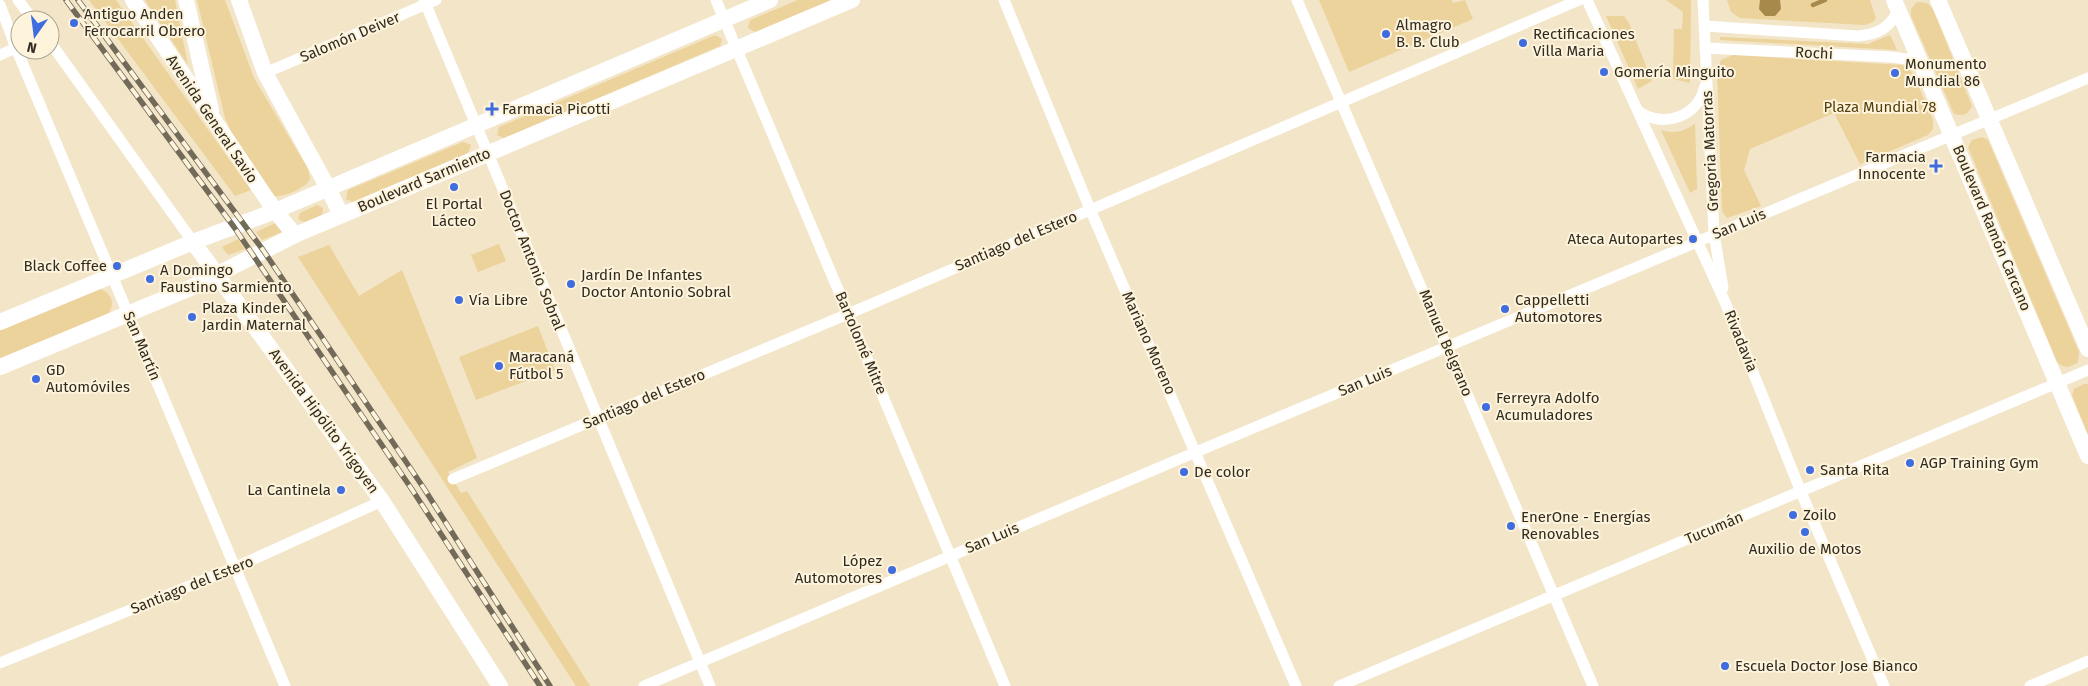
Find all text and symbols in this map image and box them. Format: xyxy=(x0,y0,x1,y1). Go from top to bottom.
place label: Antiguo Anden Ferrocarril Obrero xyxy=(84,5,205,40)
street label: Salomón Deiver xyxy=(297,8,403,66)
north arrow xyxy=(10,10,60,60)
place label: Almagro B. B. Club xyxy=(1396,16,1460,51)
marker: Antiguo Anden Ferrocarril Obrero xyxy=(68,17,80,29)
place label: Rectificaciones Villa Maria xyxy=(1533,25,1635,60)
marker: Almagro B. B. Club xyxy=(1380,28,1392,40)
marker: Rectificaciones Villa Maria xyxy=(1517,37,1529,49)
text: N xyxy=(25,38,39,57)
street label: Rochi xyxy=(1795,43,1833,63)
street label: Avenida General Savio xyxy=(162,51,262,187)
place label: Monumento Mundial 86 xyxy=(1905,55,1987,90)
place label: Gomería Minguito xyxy=(1614,63,1735,81)
marker: Gomería Minguito xyxy=(1598,66,1610,78)
marker: Monumento Mundial 86 xyxy=(1889,67,1901,79)
street label: Gregoria Matorras xyxy=(1698,90,1722,212)
park label: Plaza Mundial 78 xyxy=(1824,98,1936,116)
place label: Farmacia Picotti xyxy=(502,100,611,118)
marker: Farmacia Picotti xyxy=(486,103,498,115)
street label: Boulevard Ramón Carcano xyxy=(1949,142,2035,314)
street label: Boulevard Sarmiento xyxy=(355,144,493,216)
place label: Farmacia Innocente xyxy=(1858,148,1926,183)
marker: Farmacia Innocente xyxy=(1930,160,1942,172)
marker: El Portal Lácteo xyxy=(448,181,460,193)
street label: Doctor Antonio Sobral xyxy=(496,187,569,333)
place label: El Portal Lácteo xyxy=(426,195,483,230)
street label: San Luis xyxy=(1710,205,1768,243)
street label: Santiago del Estero xyxy=(952,207,1080,275)
place label: Ateca Autopartes xyxy=(1568,230,1683,248)
marker: Ateca Autopartes xyxy=(1687,233,1699,245)
place label: Black Coffee xyxy=(23,257,107,275)
marker: Black Coffee xyxy=(111,260,123,272)
place label: A Domingo Faustino Sarmiento xyxy=(160,261,292,296)
place label: Jardín De Infantes Doctor Antonio Sobral xyxy=(581,266,732,301)
marker: A Domingo Faustino Sarmiento xyxy=(144,273,156,285)
marker: Jardín De Infantes Doctor Antonio Sobral xyxy=(565,278,577,290)
street label: Manuel Belgrano xyxy=(1415,287,1477,399)
street label: Bartolomé Mitre xyxy=(831,289,891,397)
street label: Mariano Moreno xyxy=(1118,289,1180,397)
place label: Vía Libre xyxy=(469,291,528,309)
place label: Cappelletti Automotores xyxy=(1515,291,1602,326)
marker: Vía Libre xyxy=(453,294,465,306)
place label: Plaza Kinder Jardin Maternal xyxy=(202,299,307,334)
marker: Cappelletti Automotores xyxy=(1499,303,1511,315)
street label: Rivadavia xyxy=(1720,307,1762,375)
street label: San Martín xyxy=(119,309,165,383)
marker: Plaza Kinder Jardin Maternal xyxy=(186,311,198,323)
street label: Avenida Hipólito Yrigoyen xyxy=(265,345,383,497)
place label: Maracaná Fútbol 5 xyxy=(509,348,574,383)
marker: Maracaná Fútbol 5 xyxy=(493,360,505,372)
place label: GD Automóviles xyxy=(46,361,130,396)
street label: San Luis xyxy=(1336,362,1394,400)
street label: Santiago del Estero xyxy=(580,365,708,433)
marker: GD Automóviles xyxy=(30,373,42,385)
place label: Ferreyra Adolfo Acumuladores xyxy=(1496,389,1599,424)
marker: Ferreyra Adolfo Acumuladores xyxy=(1480,401,1492,413)
place label: AGP Training Gym xyxy=(1920,454,2039,472)
marker: AGP Training Gym xyxy=(1904,457,1916,469)
place label: Santa Rita xyxy=(1820,461,1889,479)
place label: De color xyxy=(1194,463,1251,481)
marker: Santa Rita xyxy=(1804,464,1816,476)
marker: De color xyxy=(1178,466,1190,478)
place label: La Cantinela xyxy=(247,481,331,499)
marker: La Cantinela xyxy=(335,484,347,496)
place label: Zoilo xyxy=(1803,506,1837,524)
place label: EnerOne - Energías Renovables xyxy=(1521,508,1650,543)
street label: Tucumán xyxy=(1682,508,1746,548)
marker: Zoilo xyxy=(1787,509,1799,521)
street label: San Luis xyxy=(963,519,1021,557)
marker: EnerOne - Energías Renovables xyxy=(1505,520,1517,532)
marker: Auxilio de Motos xyxy=(1799,526,1811,538)
place label: Auxilio de Motos xyxy=(1749,540,1861,558)
street label: Santiago del Estero xyxy=(128,552,256,618)
place label: López Automotores xyxy=(795,552,882,587)
marker: López Automotores xyxy=(886,564,898,576)
place label: Escuela Doctor Jose Bianco xyxy=(1735,657,1918,675)
marker: Escuela Doctor Jose Bianco xyxy=(1719,660,1731,672)

